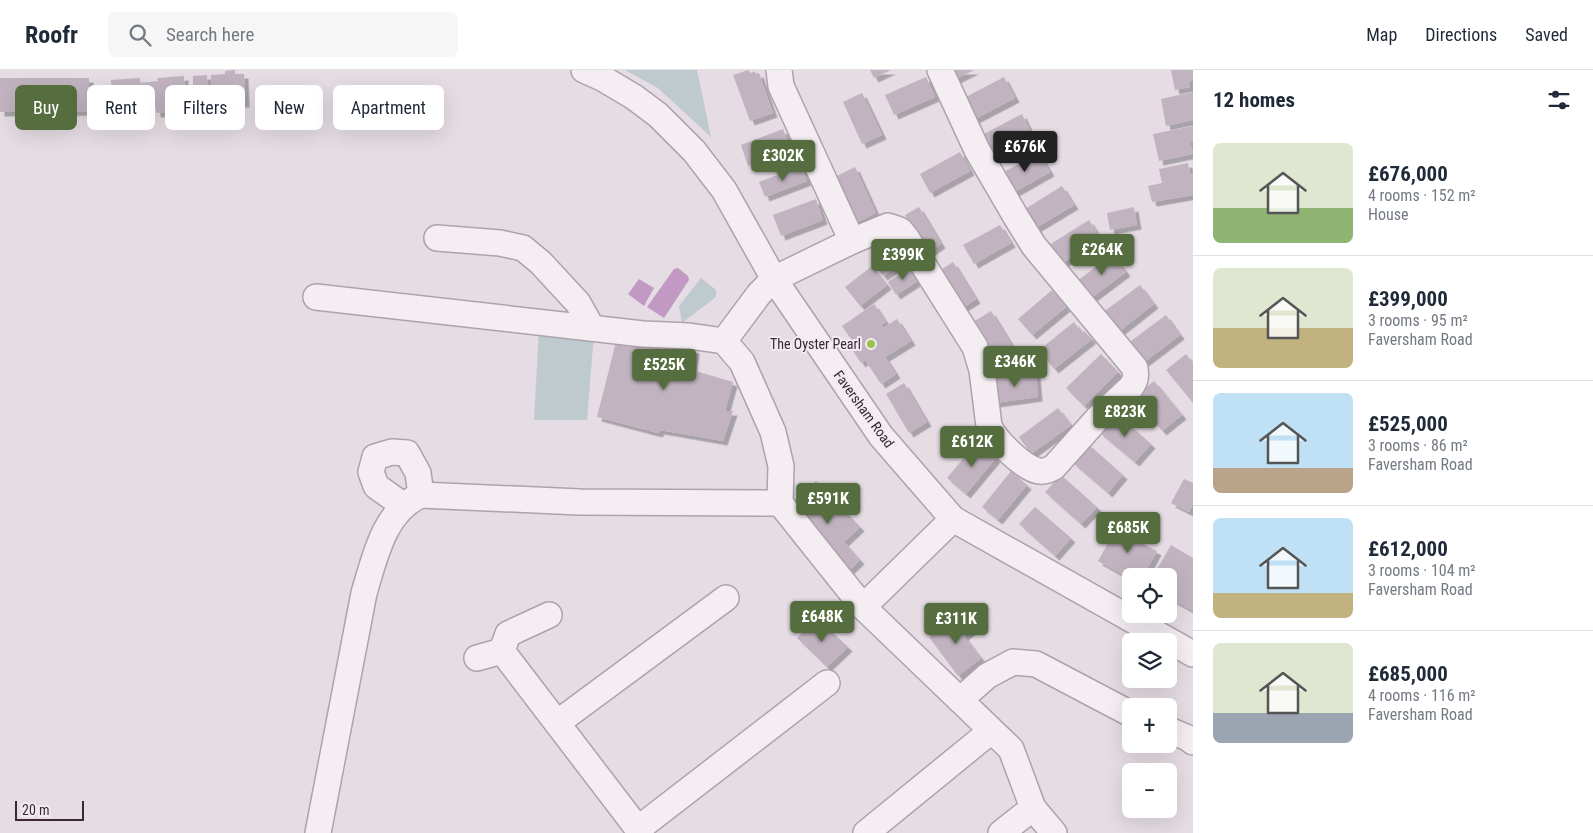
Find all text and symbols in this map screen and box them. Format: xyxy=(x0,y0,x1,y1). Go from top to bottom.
search box xyxy=(108,12,458,57)
text: Roofr xyxy=(25,21,78,49)
icon: search xyxy=(126,21,154,49)
text: Search here xyxy=(166,23,254,46)
text: Map xyxy=(1366,24,1397,45)
text: Directions xyxy=(1425,24,1497,45)
text: Saved xyxy=(1525,24,1568,45)
chip: Buy xyxy=(15,85,77,130)
chip: Rent xyxy=(87,85,155,130)
chip: Filters xyxy=(165,85,245,130)
chip: New xyxy=(255,85,323,130)
chip: Apartment xyxy=(333,85,444,130)
icon: filters xyxy=(1545,86,1573,114)
text: 12 homes xyxy=(1213,88,1295,112)
pin: £676K xyxy=(990,131,1060,173)
text: £676K xyxy=(1004,137,1046,156)
pin: £302K xyxy=(748,140,818,182)
text: £302K xyxy=(762,146,804,165)
text: £676,000 xyxy=(1368,162,1448,186)
icon: home xyxy=(1253,163,1313,223)
text: 4 rooms · 152 m² xyxy=(1368,186,1476,205)
text: House xyxy=(1368,205,1408,224)
pin: £264K xyxy=(1067,234,1137,276)
pin: £399K xyxy=(868,238,938,281)
text: £264K xyxy=(1081,240,1123,259)
text: £399K xyxy=(882,245,924,264)
text: £399,000 xyxy=(1368,287,1448,311)
icon: home xyxy=(1253,288,1313,348)
text: 3 rooms · 95 m² xyxy=(1368,311,1468,330)
text: Faversham Road xyxy=(1368,330,1473,349)
place label: The Oyster Pearl xyxy=(770,336,861,352)
marker: The Oyster Pearl xyxy=(865,338,877,350)
pin: £346K xyxy=(980,346,1050,388)
pin: £525K xyxy=(629,348,699,391)
text: £346K xyxy=(994,352,1036,371)
text: £525K xyxy=(643,355,685,374)
street label: Faversham Road xyxy=(831,367,897,451)
pin: £823K xyxy=(1090,396,1160,438)
text: £823K xyxy=(1104,402,1146,421)
text: £525,000 xyxy=(1368,412,1448,436)
icon: home xyxy=(1253,413,1313,473)
pin: £612K xyxy=(937,426,1007,468)
text: £612K xyxy=(951,432,993,451)
text: 3 rooms · 86 m² xyxy=(1368,436,1468,455)
text: Faversham Road xyxy=(1368,455,1473,474)
pin: £591K xyxy=(793,482,863,525)
text: £591K xyxy=(807,489,849,508)
pin: £685K xyxy=(1093,512,1163,554)
text: £685K xyxy=(1107,518,1149,537)
text: £612,000 xyxy=(1368,537,1448,561)
icon: home xyxy=(1253,538,1313,598)
text: 3 rooms · 104 m² xyxy=(1368,561,1476,580)
map controls xyxy=(1122,568,1177,818)
button: locate xyxy=(1122,568,1177,623)
text: Faversham Road xyxy=(1368,580,1473,599)
pin: £648K xyxy=(787,600,857,643)
pin: £311K xyxy=(921,602,991,645)
text: £648K xyxy=(801,607,843,626)
text: £311K xyxy=(935,609,977,628)
button: layers xyxy=(1122,633,1177,688)
text: £685,000 xyxy=(1368,662,1448,686)
icon: home xyxy=(1253,663,1313,723)
text: 4 rooms · 116 m² xyxy=(1368,686,1476,705)
button: + xyxy=(1122,698,1177,753)
text: Faversham Road xyxy=(1368,705,1473,724)
button: − xyxy=(1122,763,1177,818)
scale bar xyxy=(15,798,84,821)
text: 20 m xyxy=(22,802,50,818)

